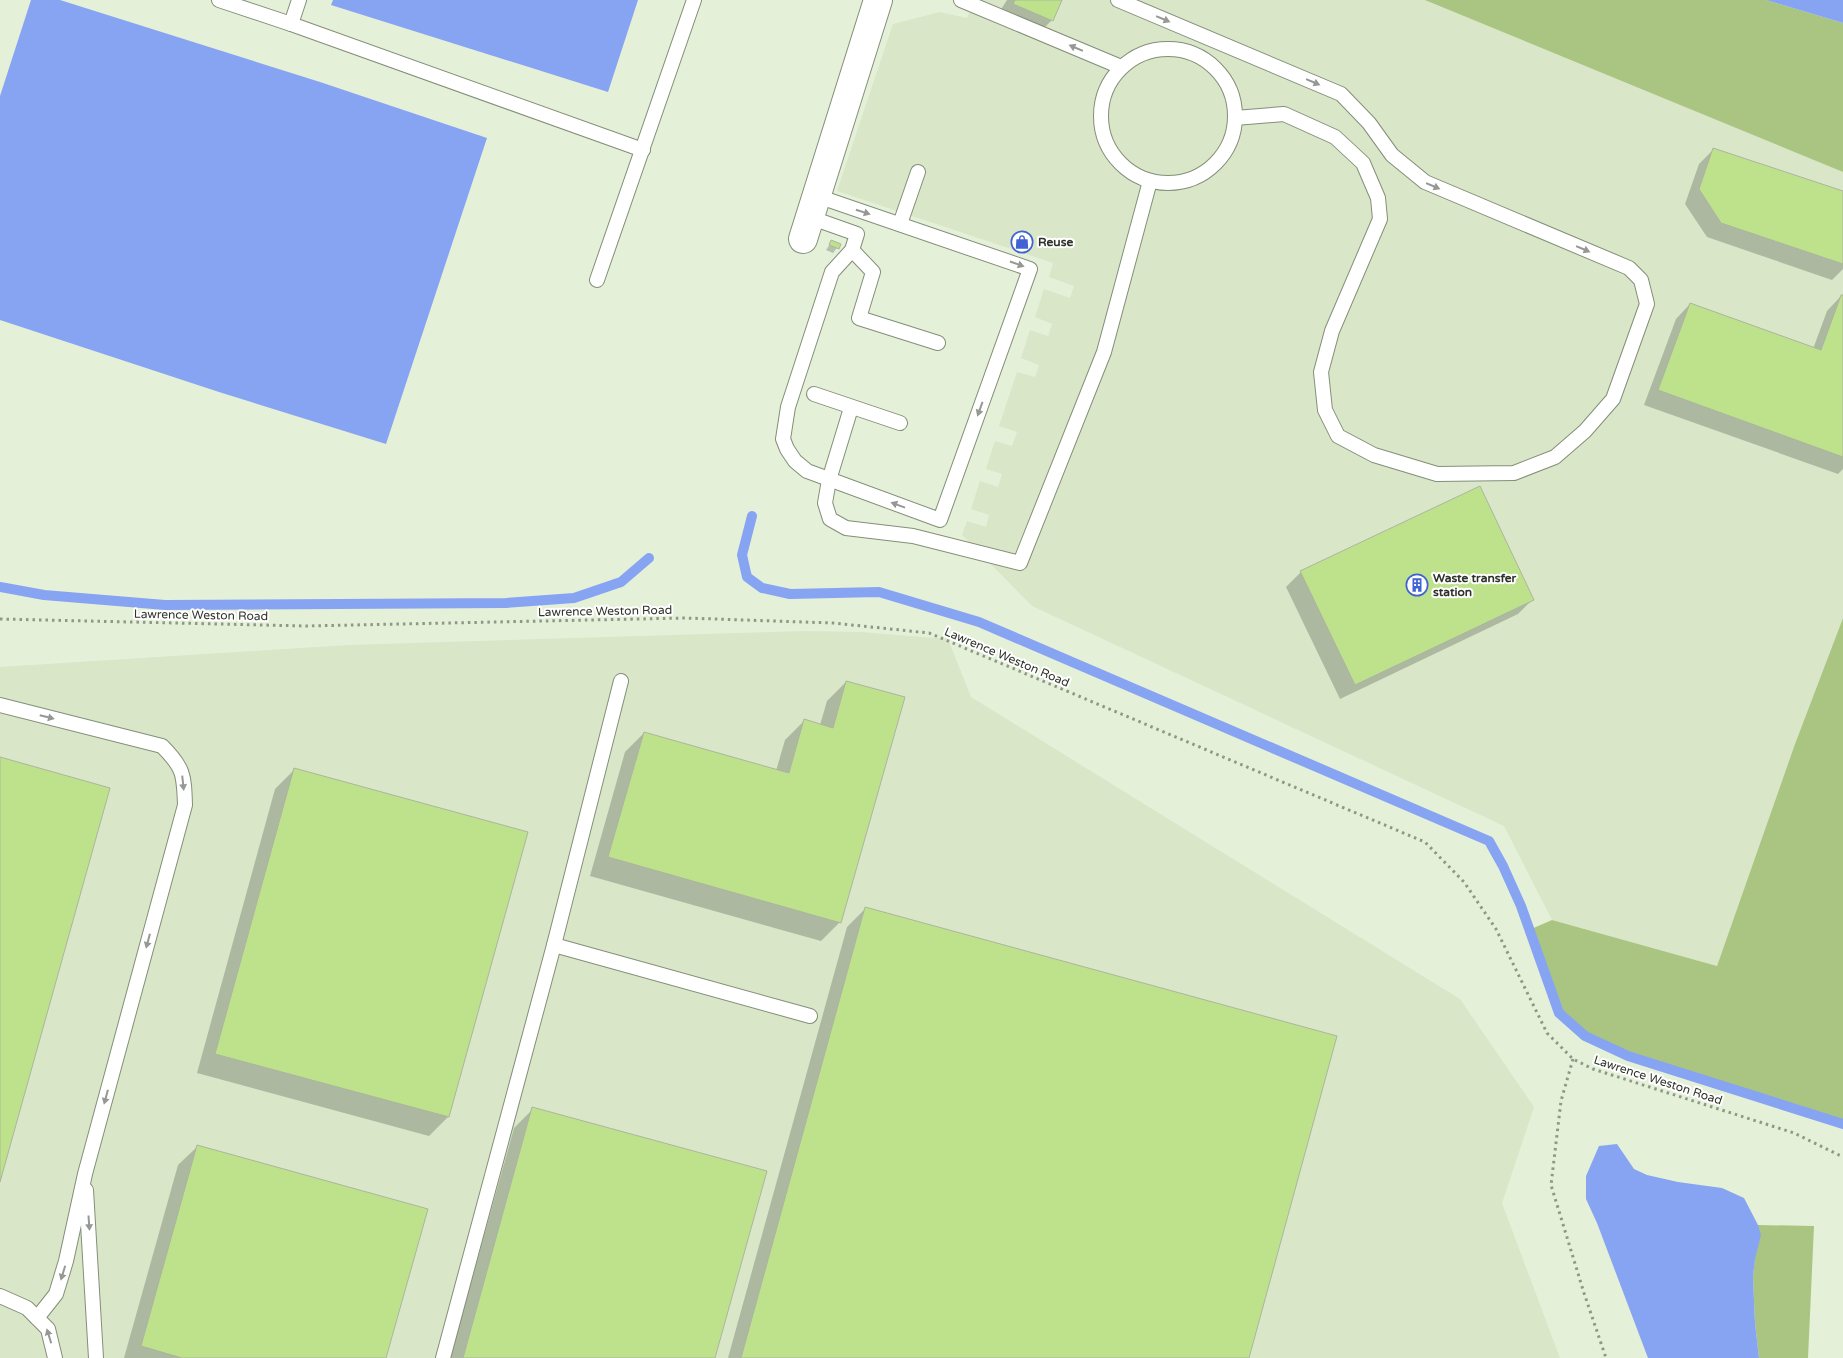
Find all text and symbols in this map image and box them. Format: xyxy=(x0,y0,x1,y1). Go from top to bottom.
one-way arrow xyxy=(1156,15,1170,23)
one-way arrow xyxy=(1069,44,1083,52)
one-way arrow xyxy=(1306,78,1320,86)
one-way arrow xyxy=(1426,182,1440,190)
one-way arrow xyxy=(856,208,871,216)
shop icon: Reuse xyxy=(1010,230,1034,254)
place label: Reuse xyxy=(1038,235,1073,249)
one-way arrow xyxy=(1576,245,1590,253)
one-way arrow xyxy=(1009,261,1024,268)
one-way arrow xyxy=(976,402,984,417)
one-way arrow xyxy=(890,501,905,509)
place label: Waste transfer station xyxy=(1433,571,1517,599)
building icon: Waste transfer station xyxy=(1405,573,1429,597)
street label: Lawrence Weston Road xyxy=(538,603,672,619)
street label: Lawrence Weston Road xyxy=(134,607,268,623)
street label: Lawrence Weston Road xyxy=(942,624,1072,690)
one-way arrow xyxy=(40,713,55,721)
one-way arrow xyxy=(180,775,188,791)
one-way arrow xyxy=(144,933,152,948)
street label: Lawrence Weston Road xyxy=(1592,1053,1724,1107)
one-way arrow xyxy=(101,1090,109,1105)
one-way arrow xyxy=(85,1215,93,1231)
one-way arrow xyxy=(58,1266,66,1281)
one-way arrow xyxy=(45,1329,53,1344)

